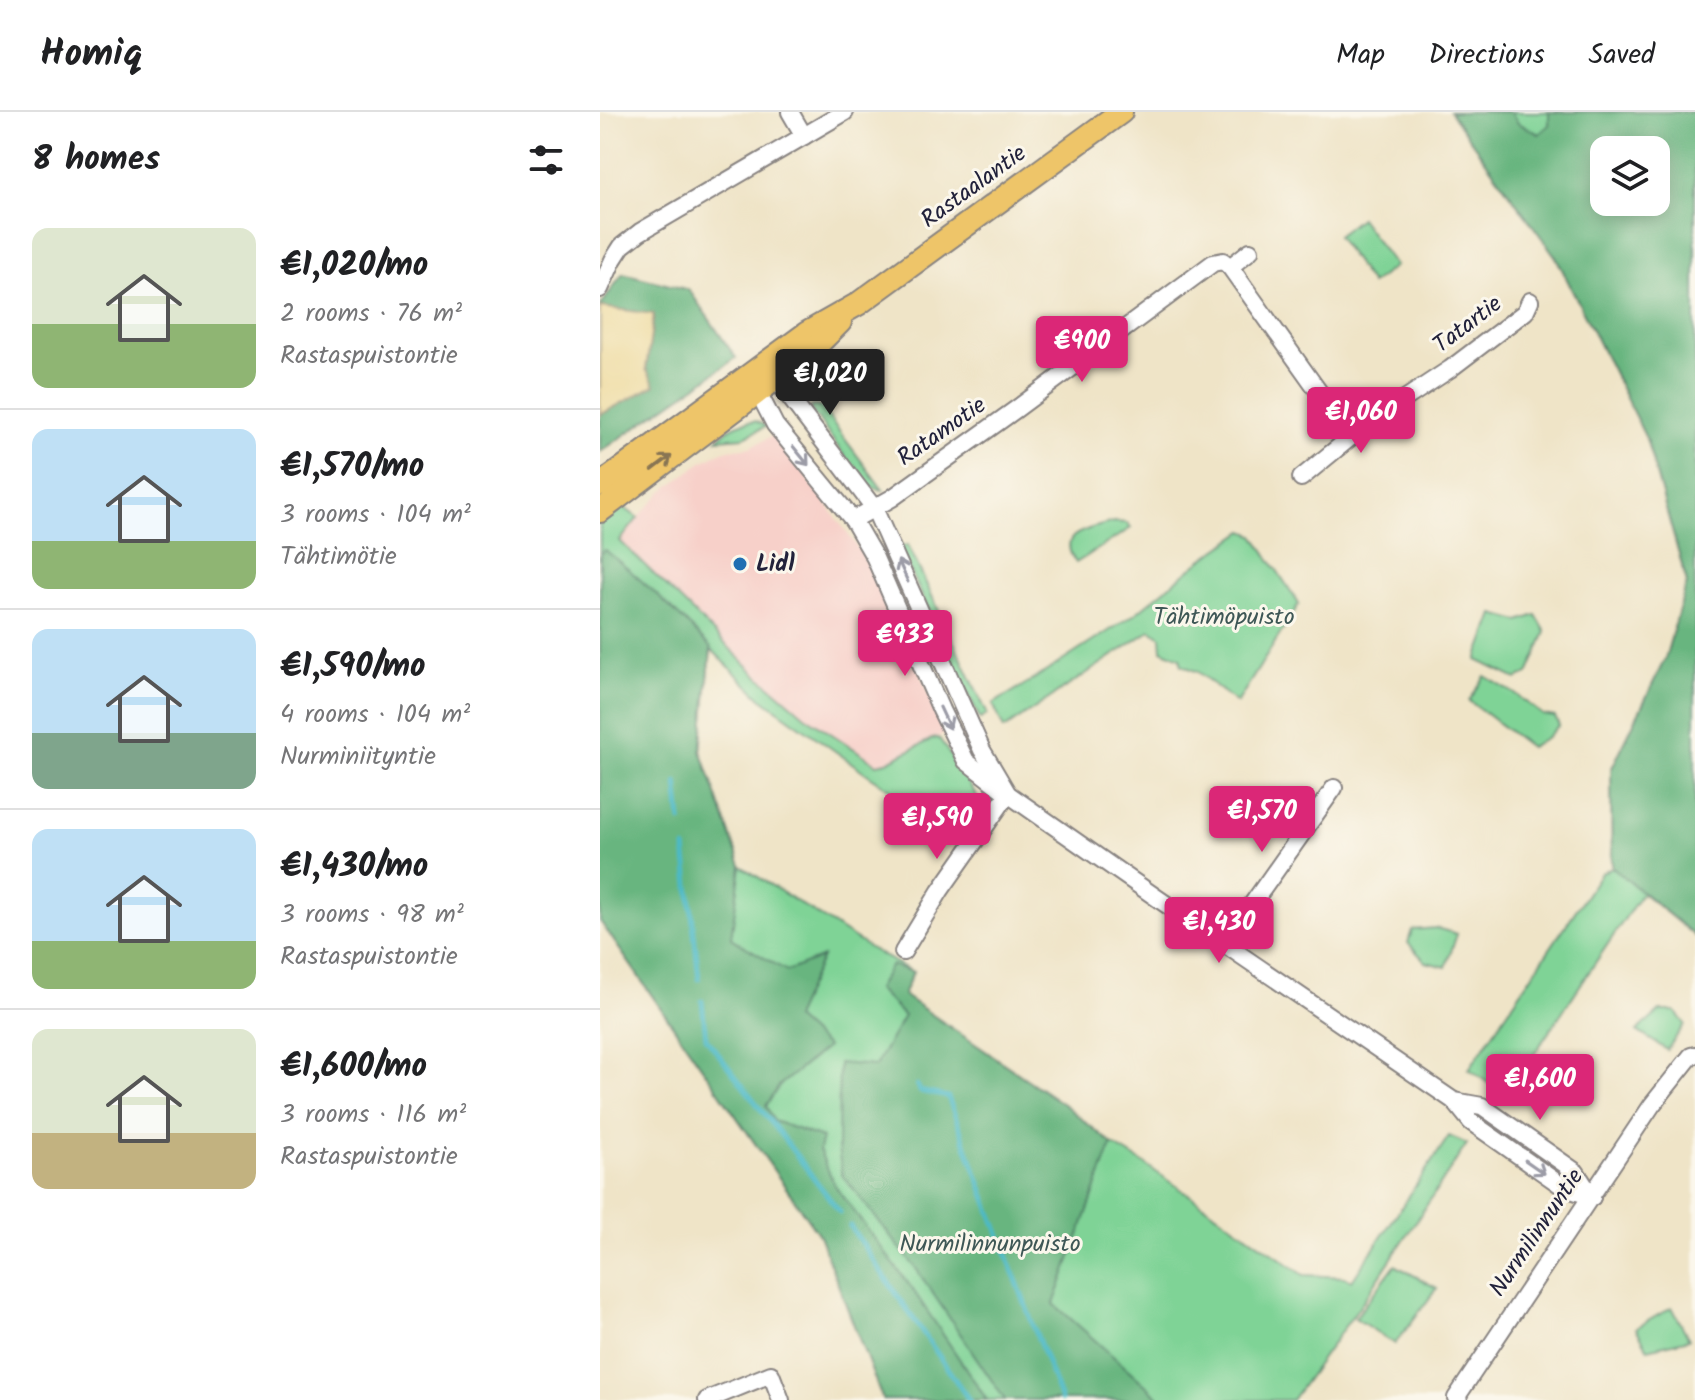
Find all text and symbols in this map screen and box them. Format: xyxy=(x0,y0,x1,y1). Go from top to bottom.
text: Homiq xyxy=(40,25,143,85)
text: Map xyxy=(1336,33,1385,78)
text: Directions xyxy=(1429,33,1545,78)
text: Saved xyxy=(1589,33,1655,78)
text: 8 homes xyxy=(32,133,160,187)
street label: Rastaalantie xyxy=(913,135,1035,239)
map controls xyxy=(1590,136,1670,216)
button: layers xyxy=(1590,136,1670,216)
icon: filters xyxy=(524,138,568,182)
text: €1,020/mo xyxy=(280,239,428,293)
icon: home xyxy=(96,260,192,356)
street label: Tatartie xyxy=(1425,286,1511,364)
text: 2 rooms · 76 m² xyxy=(280,293,462,335)
pin: €900 xyxy=(1035,316,1129,384)
text: €900 xyxy=(1054,321,1110,363)
text: Rastaspuistontie xyxy=(280,335,458,377)
pin: €1,020 xyxy=(765,349,895,417)
text: €1,020 xyxy=(794,354,866,396)
street label: Ratamotie xyxy=(889,387,995,477)
pin: €1,060 xyxy=(1296,387,1426,455)
text: €1,060 xyxy=(1325,392,1397,434)
text: €1,570/mo xyxy=(280,440,424,494)
one-way arrow xyxy=(792,445,810,466)
one-way arrow xyxy=(651,455,672,472)
icon: home xyxy=(96,461,192,557)
text: 3 rooms · 104 m² xyxy=(280,494,471,536)
text: Tähtimötie xyxy=(280,536,397,578)
place label: Lidl xyxy=(756,545,795,584)
marker: Lidl xyxy=(731,555,749,573)
one-way arrow xyxy=(895,560,910,584)
park label: Tähtimöpuisto xyxy=(1153,598,1295,637)
pin: €933 xyxy=(858,610,952,678)
text: €933 xyxy=(876,615,934,657)
text: €1,590/mo xyxy=(280,640,426,694)
icon: home xyxy=(96,661,192,757)
text: 4 rooms · 104 m² xyxy=(280,694,470,736)
one-way arrow xyxy=(938,705,953,729)
text: Nurminiityntie xyxy=(280,736,436,778)
pin: €1,570 xyxy=(1197,786,1327,854)
text: €1,570 xyxy=(1227,791,1297,833)
pin: €1,590 xyxy=(872,793,1002,861)
text: €1,590 xyxy=(902,798,972,840)
text: €1,430/mo xyxy=(280,840,428,894)
icon: home xyxy=(96,861,192,957)
text: 3 rooms · 98 m² xyxy=(280,894,464,936)
pin: €1,430 xyxy=(1154,897,1284,965)
text: €1,430 xyxy=(1183,902,1255,944)
text: Rastaspuistontie xyxy=(280,936,458,978)
text: €1,600/mo xyxy=(280,1040,427,1094)
pin: €1,600 xyxy=(1475,1054,1605,1122)
text: €1,600 xyxy=(1504,1059,1576,1101)
icon: home xyxy=(96,1061,192,1157)
text: 3 rooms · 116 m² xyxy=(280,1094,466,1136)
text: Rastaspuistontie xyxy=(280,1136,458,1178)
one-way arrow xyxy=(1524,1158,1545,1175)
street label: Nurmilinnuntie xyxy=(1479,1161,1595,1305)
park label: Nurmilinnunpuisto xyxy=(899,1225,1081,1264)

